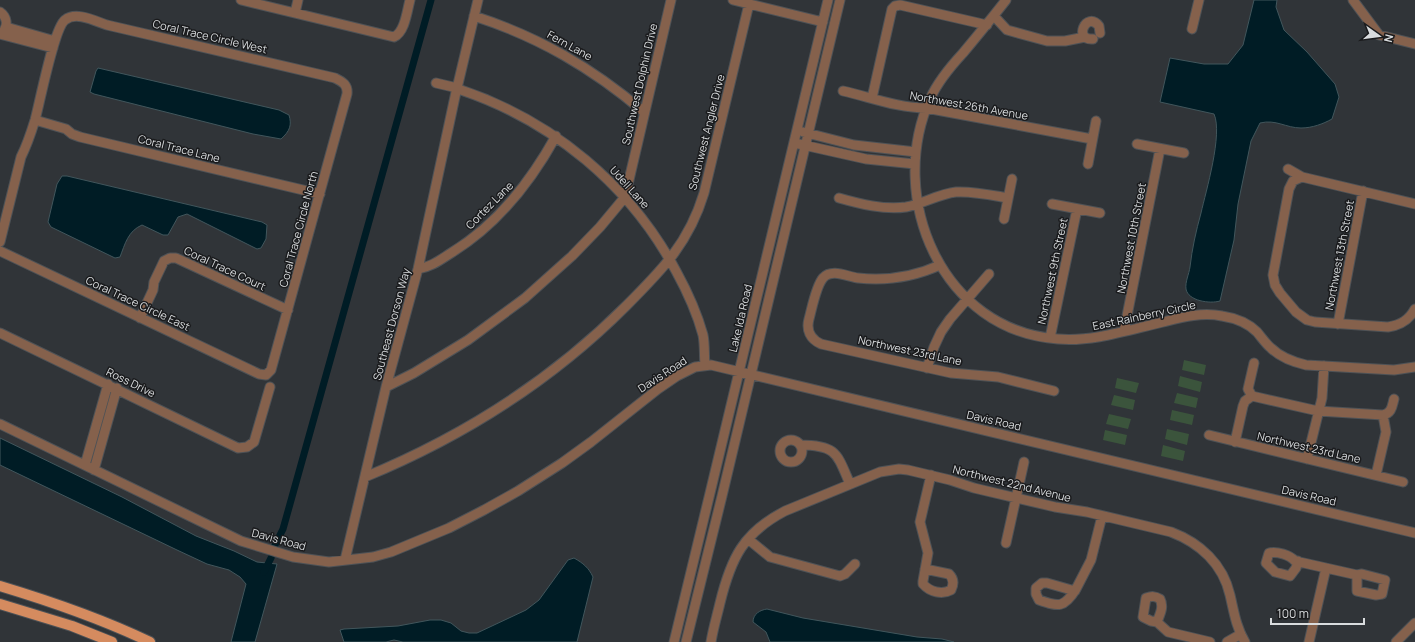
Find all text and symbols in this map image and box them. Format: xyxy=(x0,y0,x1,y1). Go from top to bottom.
street label: Coral Trace Circle West xyxy=(151,16,269,56)
north arrow xyxy=(1359,16,1399,56)
street label: Southwest Dolphin Drive xyxy=(618,21,660,146)
street label: Fern Lane xyxy=(545,27,596,64)
text: N xyxy=(1381,33,1397,44)
street label: Southwest Angler Drive xyxy=(684,72,728,191)
street label: Northwest 26th Avenue xyxy=(909,87,1030,123)
street label: Coral Trace Lane xyxy=(136,131,222,166)
street label: Udell Lane xyxy=(607,162,654,212)
street label: Coral Trace Circle North xyxy=(275,169,321,289)
street label: Cortez Lane xyxy=(462,178,516,232)
street label: Northwest 10th Street xyxy=(1113,181,1149,295)
street label: Northwest 13th Street xyxy=(1321,199,1357,311)
street label: Northwest 9th Street xyxy=(1033,216,1071,326)
street label: Coral Trace Court xyxy=(182,242,268,294)
street label: Southeast Dorson Way xyxy=(369,266,413,382)
street label: Coral Trace Circle East xyxy=(83,272,193,334)
street label: Lake Ida Road xyxy=(725,283,755,353)
street label: East Rainberry Circle xyxy=(1091,297,1197,333)
street label: Northwest 23rd Lane xyxy=(857,332,964,368)
street label: Davis Road xyxy=(635,353,689,395)
street label: Ross Drive xyxy=(104,364,159,401)
street label: Davis Road xyxy=(965,406,1023,434)
street label: Northwest 23rd Lane xyxy=(1256,428,1363,466)
street label: Northwest 22nd Avenue xyxy=(951,461,1073,505)
street label: Davis Road xyxy=(1280,481,1338,509)
street label: Davis Road xyxy=(250,525,308,553)
scale bar xyxy=(1271,600,1364,626)
text: 100 m xyxy=(1277,605,1309,622)

